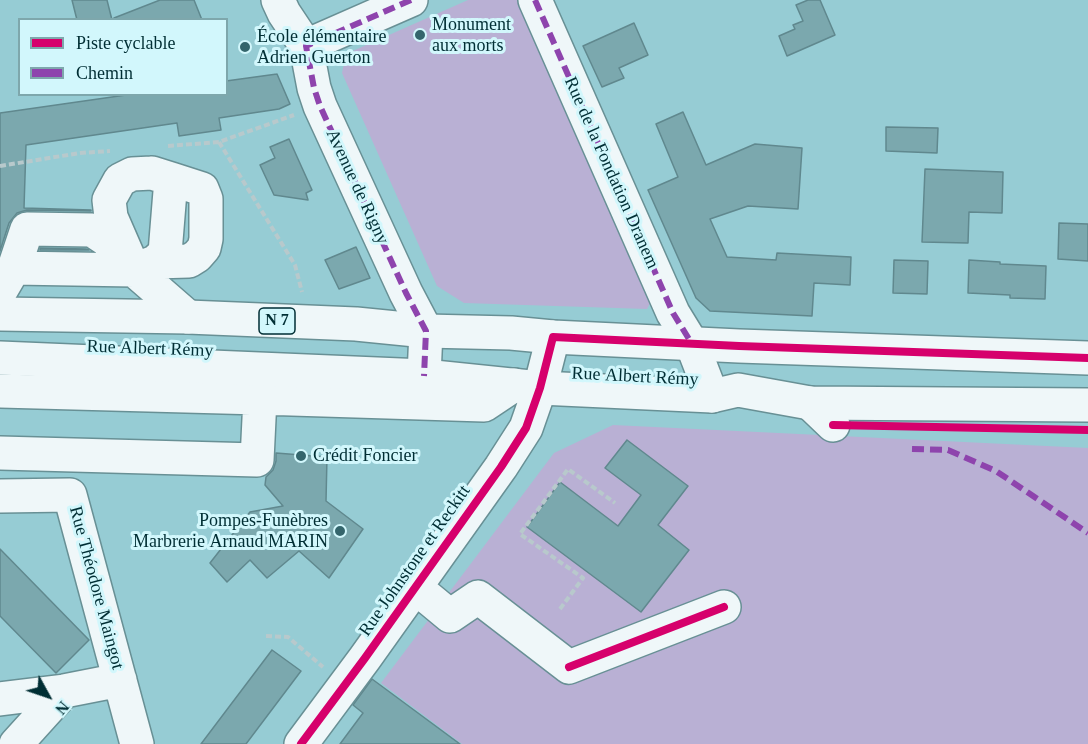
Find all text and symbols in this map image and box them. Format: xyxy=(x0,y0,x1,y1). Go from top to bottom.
place label: Monument aux morts xyxy=(432,14,511,57)
legend xyxy=(18,18,228,96)
place label: École élémentaire Adrien Guerton xyxy=(257,26,386,68)
marker: Monument aux morts xyxy=(413,28,427,42)
text: Piste cyclable xyxy=(76,33,175,53)
marker: École élémentaire Adrien Guerton xyxy=(238,40,252,54)
text: Chemin xyxy=(76,63,133,83)
street label: Rue de la Fondation Dranem xyxy=(559,74,663,272)
street label: Avenue de Rigny xyxy=(321,126,393,248)
road number: N 7 xyxy=(259,308,295,334)
street label: Rue Albert Rémy xyxy=(86,336,214,362)
street label: Rue Albert Rémy xyxy=(571,363,699,391)
place label: Crédit Foncier xyxy=(313,445,417,467)
marker: Crédit Foncier xyxy=(294,449,308,463)
street label: Rue Johnstone et Reckitt xyxy=(355,481,475,641)
street label: Rue Théodore Maingot xyxy=(64,504,128,672)
place label: Pompes-Funèbres Marbrerie Arnaud MARIN xyxy=(133,510,328,552)
marker: Pompes-Funèbres Marbrerie Arnaud MARIN xyxy=(333,524,347,538)
north arrow xyxy=(18,666,78,726)
text: N xyxy=(52,698,72,718)

